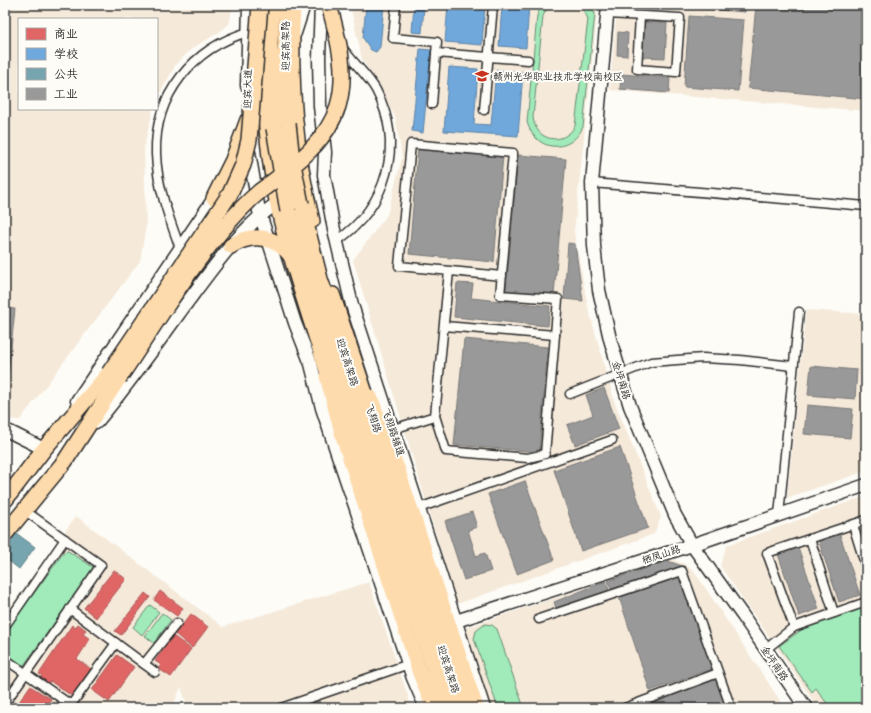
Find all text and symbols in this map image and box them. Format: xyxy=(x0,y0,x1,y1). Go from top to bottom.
legend xyxy=(18,18,158,110)
street label: 迎宾高架路 xyxy=(278,21,294,71)
text: 商业 xyxy=(54,25,78,44)
text: 学校 xyxy=(54,45,78,64)
text: 公共 xyxy=(54,65,78,84)
school or university icon: 赣州光华职业技术学校南校区 xyxy=(474,68,490,84)
street label: 迎宾大道 xyxy=(240,69,256,109)
place label: 赣州光华职业技术学校南校区 xyxy=(493,69,623,85)
text: 工业 xyxy=(54,85,78,104)
street label: 迎宾高架路 xyxy=(332,336,362,389)
street label: 金坪南路 xyxy=(608,359,635,402)
street label: 飞翔路 xyxy=(361,402,385,435)
street label: 飞翔路辅道 xyxy=(377,406,409,459)
street label: 栖凤山路 xyxy=(640,541,683,569)
street label: 迎宾高架路 xyxy=(433,643,463,696)
street label: 金坪南路 xyxy=(756,643,792,685)

